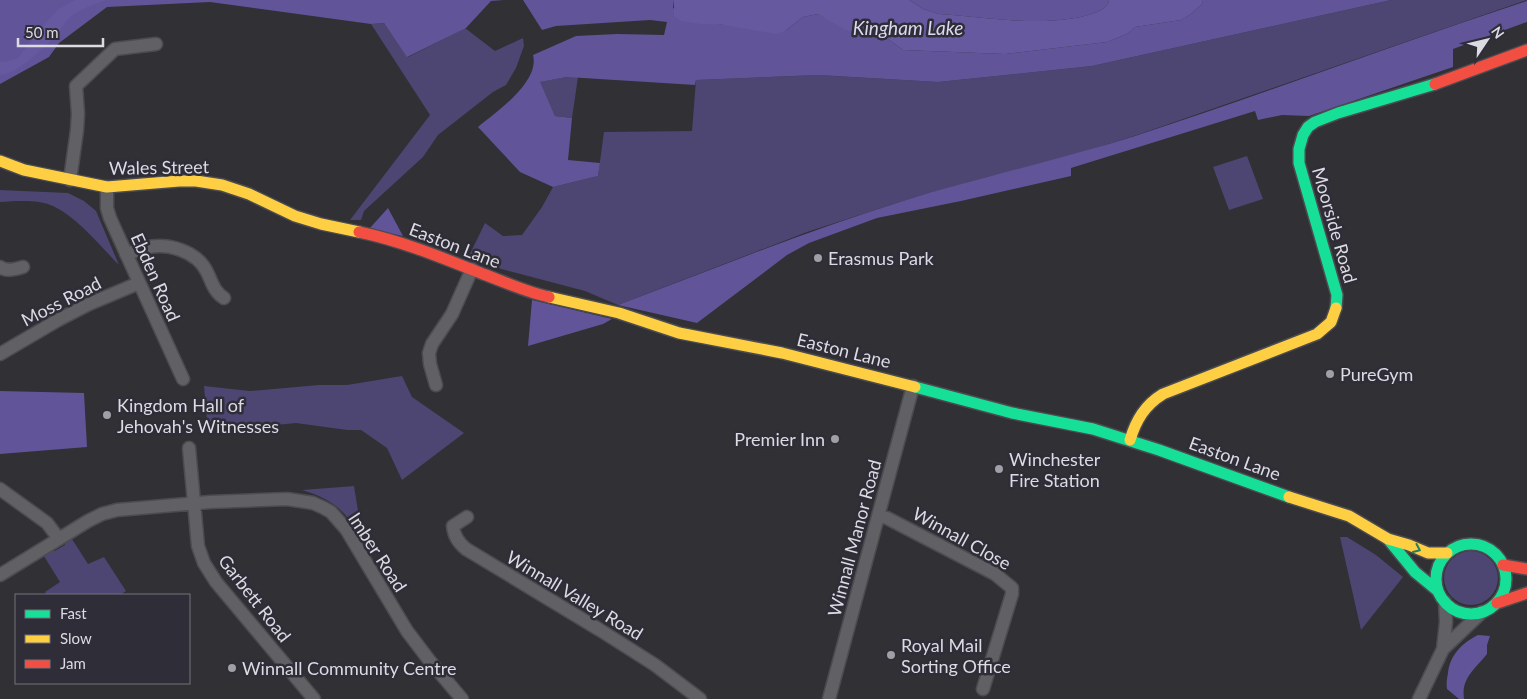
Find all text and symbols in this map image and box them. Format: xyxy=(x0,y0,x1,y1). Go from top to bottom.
scale bar xyxy=(18,15,102,47)
north arrow xyxy=(1462,15,1512,65)
water label: Kingham Lake xyxy=(853,16,963,39)
text: 50 m xyxy=(25,23,59,41)
text: N xyxy=(1488,23,1508,42)
street label: Wales Street xyxy=(109,155,210,179)
street label: Moorside Road xyxy=(1308,164,1362,286)
street label: Easton Lane xyxy=(406,218,504,272)
street label: Ebden Road xyxy=(127,229,185,325)
place label: Erasmus Park xyxy=(828,247,935,269)
marker: Erasmus Park xyxy=(812,252,824,264)
street label: Moss Road xyxy=(17,272,105,330)
street label: Easton Lane xyxy=(795,328,893,372)
place label: PureGym xyxy=(1340,363,1413,385)
marker: PureGym xyxy=(1324,368,1336,380)
place label: Kingdom Hall of Jehovah's Witnesses xyxy=(117,394,279,437)
marker: Kingdom Hall of Jehovah's Witnesses xyxy=(101,409,113,421)
place label: Premier Inn xyxy=(734,428,825,450)
street label: Easton Lane xyxy=(1186,431,1284,485)
marker: Premier Inn xyxy=(829,433,841,445)
place label: Winchester Fire Station xyxy=(1009,448,1101,491)
street label: Winnall Manor Road xyxy=(822,457,886,619)
marker: Winchester Fire Station xyxy=(993,463,1005,475)
street label: Winnall Close xyxy=(909,502,1015,574)
street label: Imber Road xyxy=(344,508,412,596)
one-way arrow xyxy=(1412,542,1421,553)
street label: Winnall Valley Road xyxy=(503,546,647,644)
street label: Garbett Road xyxy=(214,550,296,646)
legend xyxy=(15,594,190,684)
text: Fast xyxy=(60,604,87,622)
text: Slow xyxy=(60,629,92,647)
place label: Royal Mail Sorting Office xyxy=(901,634,1011,677)
marker: Royal Mail Sorting Office xyxy=(885,649,897,661)
text: Jam xyxy=(60,654,86,672)
place label: Winnall Community Centre xyxy=(242,657,456,679)
marker: Winnall Community Centre xyxy=(226,662,238,674)

